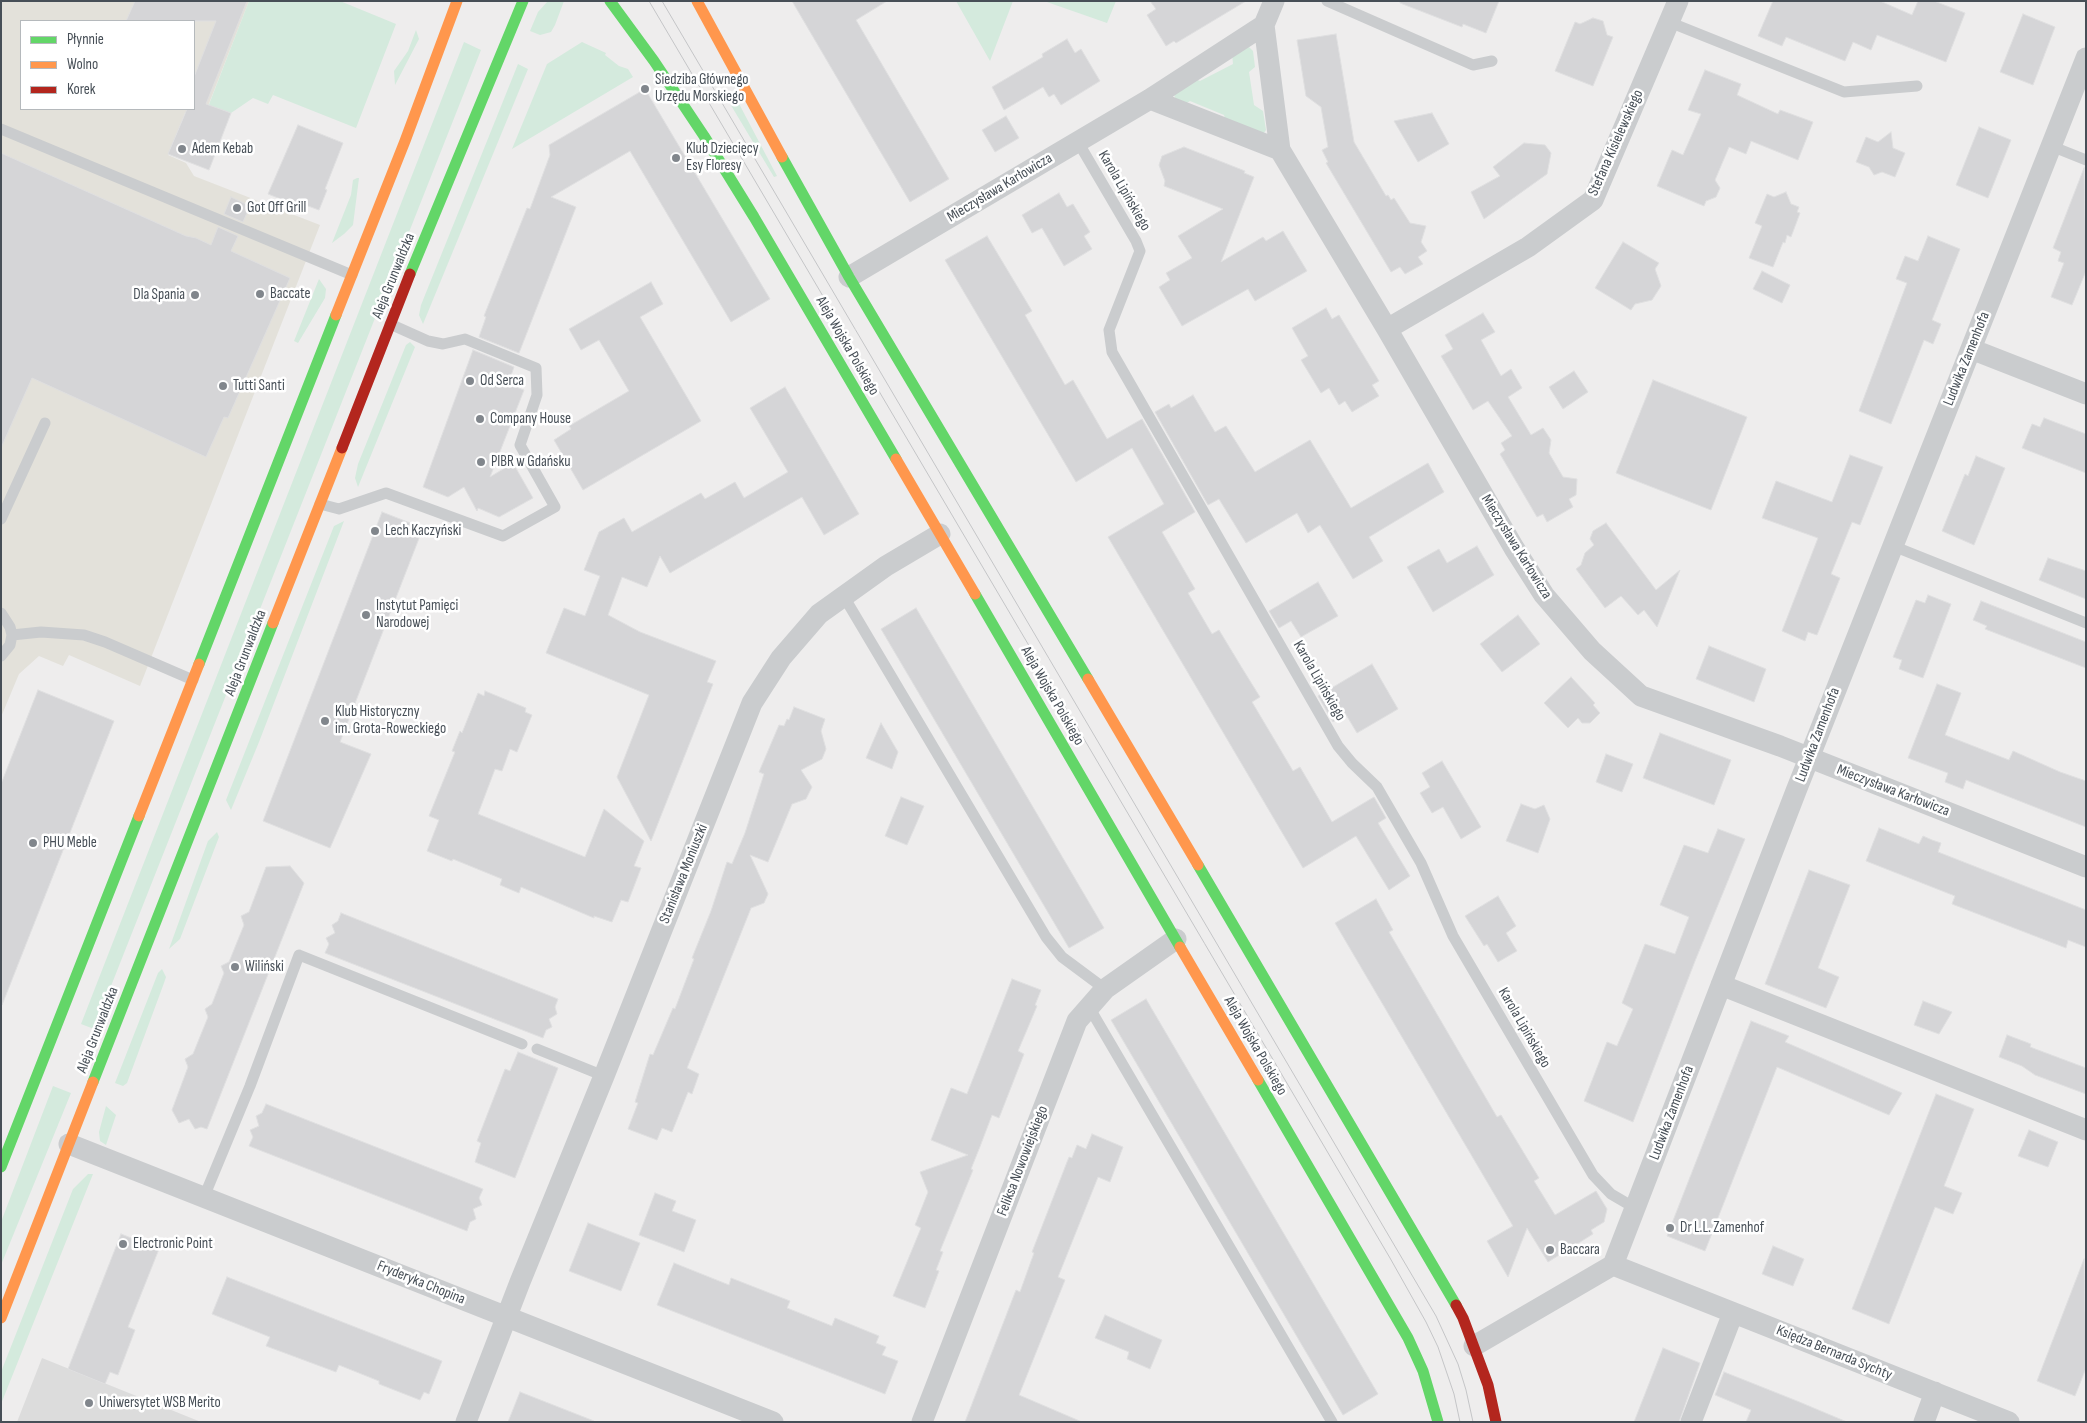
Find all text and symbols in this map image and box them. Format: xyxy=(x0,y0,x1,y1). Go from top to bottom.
legend xyxy=(20,20,195,110)
text: Płynnie xyxy=(67,30,104,49)
text: Wolno xyxy=(67,55,98,74)
place label: Siedziba Głównego Urzędu Morskiego xyxy=(655,71,749,106)
text: Korek xyxy=(67,80,96,99)
marker: Siedziba Głównego Urzędu Morskiego xyxy=(639,83,651,95)
street label: Stefana Kisielewskiego xyxy=(1584,87,1648,199)
place label: Adem Kebab xyxy=(192,140,253,158)
place label: Klub Dziecięcy Esy Floresy xyxy=(686,140,759,175)
marker: Adem Kebab xyxy=(176,143,188,155)
street label: Karola Lipińskiego xyxy=(1094,148,1154,234)
street label: Mieczysława Karłowicza xyxy=(944,150,1056,226)
marker: Klub Dziecięcy Esy Floresy xyxy=(670,152,682,164)
place label: Got Off Grill xyxy=(247,199,306,217)
marker: Got Off Grill xyxy=(231,202,243,214)
street label: Aleja Grunwaldzka xyxy=(369,231,419,321)
place label: Baccate xyxy=(270,285,310,303)
place label: Dla Spania xyxy=(133,286,185,304)
marker: Baccate xyxy=(254,288,266,300)
marker: Dla Spania xyxy=(189,289,201,301)
street label: Aleja Wojska Polskiego xyxy=(811,293,883,399)
street label: Ludwika Zamenhofa xyxy=(1940,309,1994,409)
place label: Od Serca xyxy=(480,372,524,390)
marker: Od Serca xyxy=(464,375,476,387)
place label: Tutti Santi xyxy=(233,377,285,395)
marker: Tutti Santi xyxy=(217,380,229,392)
place label: Company House xyxy=(490,410,571,428)
marker: Company House xyxy=(474,413,486,425)
place label: PIBR w Gdańsku xyxy=(491,453,570,471)
marker: PIBR w Gdańsku xyxy=(475,456,487,468)
street label: Mieczysława Karłowicza xyxy=(1477,492,1555,602)
place label: Lech Kaczyński xyxy=(385,522,461,540)
marker: Lech Kaczyński xyxy=(369,525,381,537)
place label: Instytut Pamięci Narodowej xyxy=(376,597,458,632)
street label: Aleja Grunwaldzka xyxy=(221,607,271,699)
marker: Instytut Pamięci Narodowej xyxy=(360,609,372,621)
street label: Karola Lipińskiego xyxy=(1289,638,1349,724)
street label: Aleja Wojska Polskiego xyxy=(1016,643,1088,749)
street label: Ludwika Zamenhofa xyxy=(1792,685,1844,785)
place label: Klub Historyczny im. Grota-Roweckiego xyxy=(335,703,446,738)
marker: Klub Historyczny im. Grota-Roweckiego xyxy=(319,715,331,727)
street label: Mieczysława Karłowicza xyxy=(1834,761,1952,821)
street label: Stanisława Moniuszki xyxy=(656,822,712,926)
place label: PHU Meble xyxy=(43,834,97,852)
marker: PHU Meble xyxy=(27,837,39,849)
place label: Wiliński xyxy=(245,958,284,976)
marker: Wiliński xyxy=(229,961,241,973)
street label: Aleja Grunwaldzka xyxy=(73,984,123,1076)
street label: Karola Lipińskiego xyxy=(1494,985,1554,1071)
street label: Aleja Wojska Polskiego xyxy=(1219,993,1291,1099)
street label: Ludwika Zamenhofa xyxy=(1646,1063,1698,1163)
street label: Feliksa Nowowiejskiego xyxy=(994,1103,1052,1219)
place label: Dr L.L. Zamenhof xyxy=(1680,1219,1764,1237)
marker: Dr L.L. Zamenhof xyxy=(1664,1222,1676,1234)
place label: Electronic Point xyxy=(133,1235,213,1253)
marker: Electronic Point xyxy=(117,1238,129,1250)
place label: Baccara xyxy=(1560,1241,1600,1259)
marker: Baccara xyxy=(1544,1244,1556,1256)
street label: Fryderyka Chopina xyxy=(374,1257,468,1309)
street label: Księdza Bernarda Sychty xyxy=(1773,1322,1895,1384)
place label: Uniwersytet WSB Merito xyxy=(99,1394,221,1412)
marker: Uniwersytet WSB Merito xyxy=(83,1397,95,1409)

